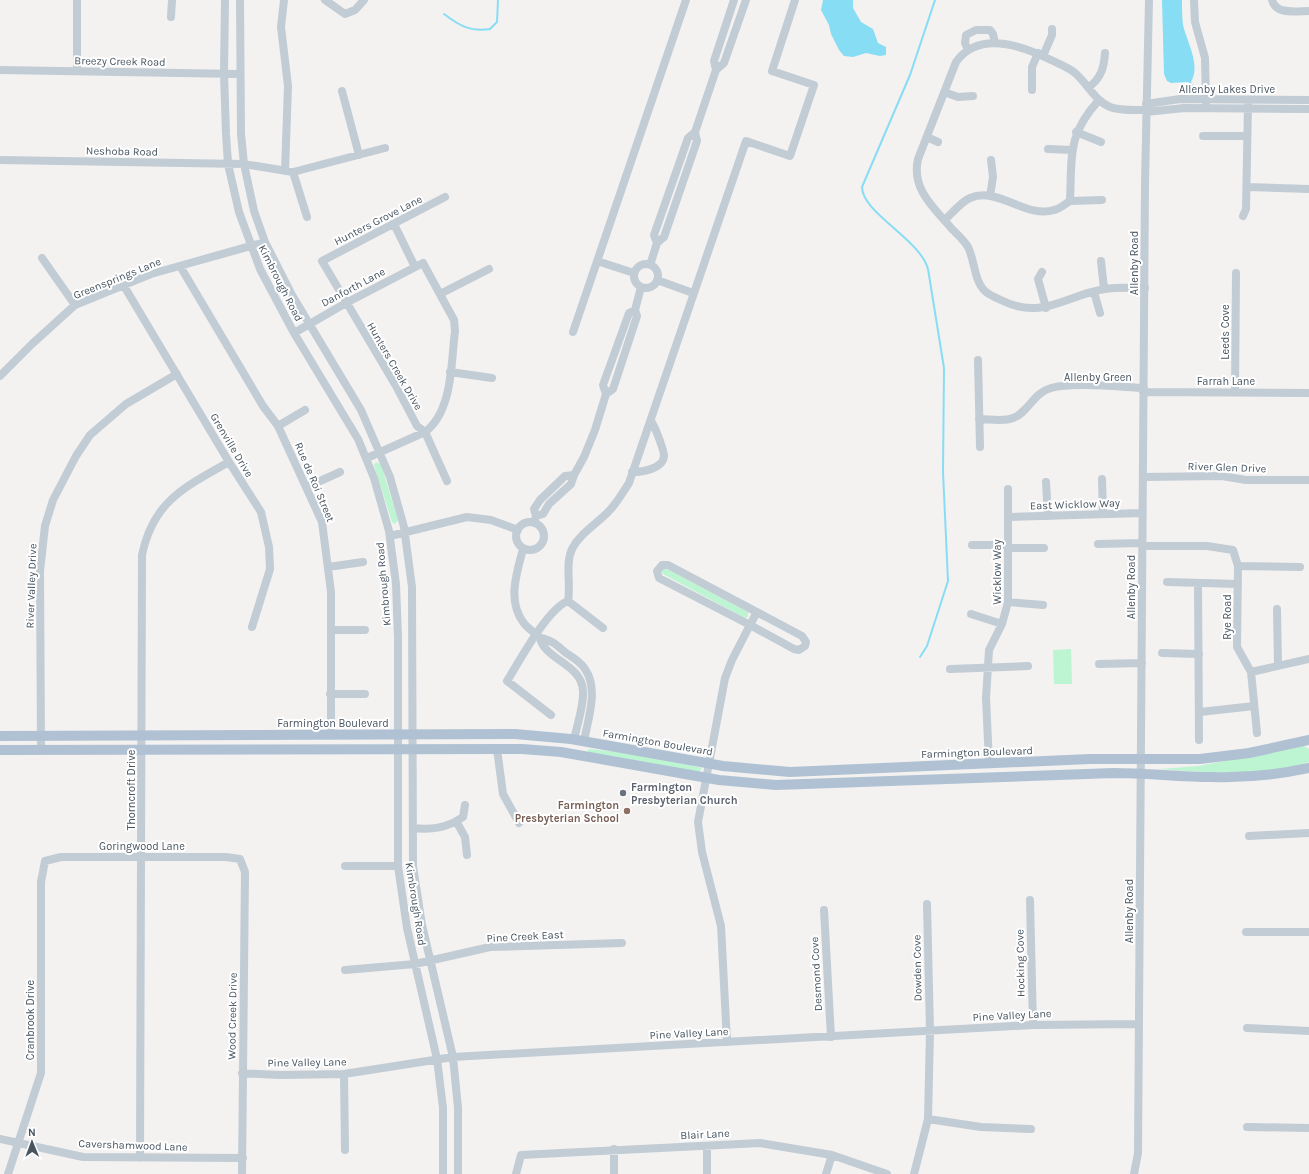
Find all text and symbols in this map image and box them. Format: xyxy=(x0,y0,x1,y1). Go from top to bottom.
street label: Breezy Creek Road xyxy=(74,54,166,69)
street label: Allenby Lakes Drive xyxy=(1179,83,1275,96)
street label: Neshoba Road xyxy=(86,144,158,159)
street label: Hunters Grove Lane xyxy=(332,192,425,248)
street label: Allenby Road xyxy=(1128,231,1141,295)
street label: Kimbrough Road xyxy=(256,243,305,324)
street label: Greensprings Lane xyxy=(72,255,163,302)
street label: Danforth Lane xyxy=(319,265,388,310)
street label: Leeds Cove xyxy=(1219,304,1232,360)
street label: Hunters Creek Drive xyxy=(364,320,425,413)
street label: Allenby Green xyxy=(1064,371,1132,384)
street label: Farrah Lane xyxy=(1197,375,1255,388)
street label: Grenville Drive xyxy=(207,411,256,480)
street label: Rue de Roi Street xyxy=(292,440,337,524)
street label: River Glen Drive xyxy=(1188,460,1267,475)
street label: East Wicklow Way xyxy=(1030,496,1120,513)
street label: Wicklow Way xyxy=(991,539,1004,605)
street label: Kimbrough Road xyxy=(373,541,394,626)
street label: River Valley Drive xyxy=(24,543,39,629)
street label: Allenby Road xyxy=(1125,555,1138,619)
street label: Rye Road xyxy=(1221,594,1234,640)
street label: Farmington Boulevard xyxy=(277,717,389,730)
street label: Farmington Boulevard xyxy=(602,726,714,759)
street label: Farmington Boulevard xyxy=(921,744,1033,761)
street label: Thorncroft Drive xyxy=(125,749,138,830)
place label: Farmington Presbyterian Church xyxy=(631,781,738,807)
marker: Farmington Presbyterian Church xyxy=(618,788,628,798)
place label: Farmington Presbyterian School xyxy=(515,799,619,825)
marker: Farmington Presbyterian School xyxy=(622,806,632,816)
street label: Goringwood Lane xyxy=(99,840,185,853)
street label: Kimbrough Road xyxy=(403,861,429,947)
street label: Allenby Road xyxy=(1123,879,1136,943)
street label: Pine Creek East xyxy=(486,928,564,945)
street label: Hocking Cove xyxy=(1013,929,1028,997)
street label: Dowden Cove xyxy=(910,934,925,1001)
street label: Desmond Cove xyxy=(808,936,825,1012)
street label: Wood Creek Drive xyxy=(225,972,240,1060)
street label: Cranbrook Drive xyxy=(24,979,37,1060)
street label: Pine Valley Lane xyxy=(972,1007,1052,1024)
street label: Pine Valley Lane xyxy=(649,1025,729,1042)
street label: Pine Valley Lane xyxy=(267,1055,347,1070)
north arrow xyxy=(12,1122,52,1162)
text: N xyxy=(28,1126,36,1139)
street label: Blair Lane xyxy=(680,1127,730,1142)
street label: Cavershamwood Lane xyxy=(78,1137,188,1154)

